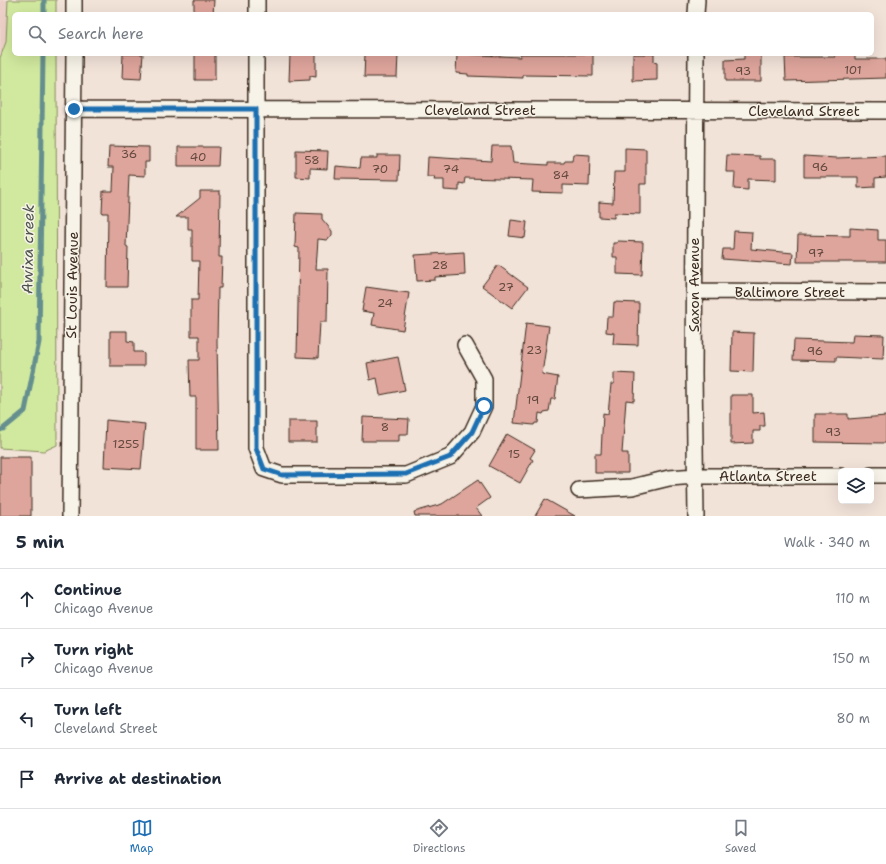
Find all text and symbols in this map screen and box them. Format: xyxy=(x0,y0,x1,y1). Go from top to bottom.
search box xyxy=(12,12,874,56)
icon: search xyxy=(26,23,48,45)
text: Search here xyxy=(58,24,144,44)
house number: 101 xyxy=(844,62,862,78)
house number: 93 xyxy=(735,63,751,79)
route end xyxy=(65,100,83,118)
street label: Cleveland Street xyxy=(424,101,536,119)
street label: Cleveland Street xyxy=(748,102,860,120)
house number: 36 xyxy=(121,146,137,162)
house number: 40 xyxy=(190,149,206,165)
house number: 58 xyxy=(304,152,320,168)
house number: 96 xyxy=(812,159,828,175)
house number: 70 xyxy=(372,161,388,177)
house number: 74 xyxy=(443,161,459,177)
house number: 84 xyxy=(553,167,569,183)
water label: Awixa creek xyxy=(17,204,39,294)
street label: St Louis Avenue xyxy=(62,231,82,339)
street label: Saxon Avenue xyxy=(685,238,703,332)
house number: 97 xyxy=(808,245,824,261)
house number: 28 xyxy=(432,257,448,273)
house number: 27 xyxy=(498,279,514,295)
street label: Baltimore Street xyxy=(735,283,845,301)
house number: 24 xyxy=(377,295,393,311)
house number: 23 xyxy=(526,342,542,358)
house number: 96 xyxy=(807,343,823,359)
house number: 19 xyxy=(527,392,539,408)
route start xyxy=(475,397,493,415)
house number: 8 xyxy=(381,419,389,435)
house number: 93 xyxy=(825,424,841,440)
house number: 1255 xyxy=(113,436,139,452)
house number: 15 xyxy=(508,446,520,462)
street label: Atlanta Street xyxy=(719,467,817,485)
map controls xyxy=(838,468,874,504)
button: layers xyxy=(838,468,874,504)
text: 5 min xyxy=(16,531,64,553)
text: Walk · 340 m xyxy=(784,534,870,551)
text: Continue xyxy=(54,580,122,600)
icon: ahead xyxy=(16,588,38,610)
text: 110 m xyxy=(835,590,870,607)
text: Chicago Avenue xyxy=(54,600,153,617)
text: Turn right xyxy=(54,640,134,660)
icon: right xyxy=(16,648,38,670)
text: 150 m xyxy=(832,650,870,667)
text: Chicago Avenue xyxy=(54,660,153,677)
text: Turn left xyxy=(54,700,122,720)
icon: left xyxy=(16,708,38,730)
text: 80 m xyxy=(836,710,870,727)
text: Cleveland Street xyxy=(54,720,158,737)
icon: arrive xyxy=(16,768,38,790)
text: Arrive at destination xyxy=(54,769,222,789)
tab: Map xyxy=(130,817,153,856)
tab: Directions xyxy=(413,817,465,856)
tab: Saved xyxy=(725,817,756,856)

